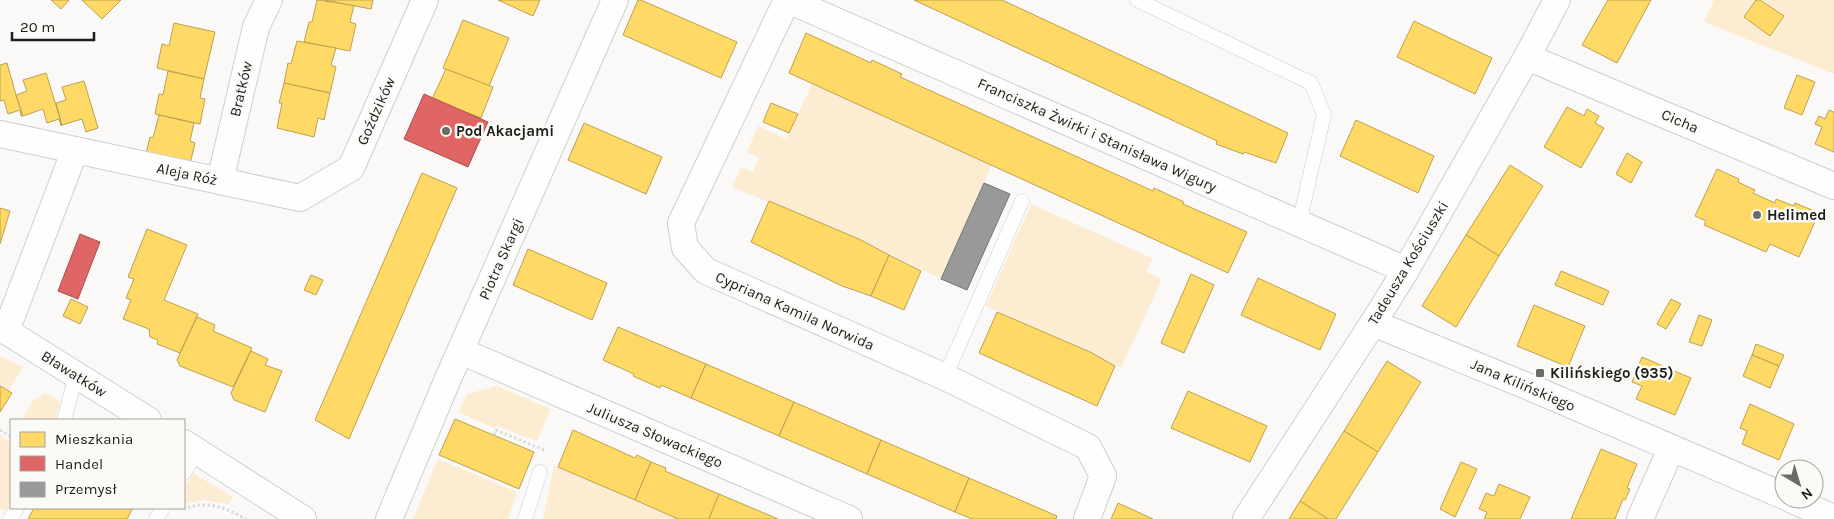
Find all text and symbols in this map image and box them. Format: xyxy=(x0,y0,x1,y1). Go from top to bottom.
scale bar xyxy=(12,10,95,42)
text: 20 m xyxy=(20,18,55,36)
street label: Bratków xyxy=(226,59,256,118)
street label: Goździków xyxy=(353,74,399,148)
street label: Franciszka Żwirki i Stanisława Wigury xyxy=(975,74,1219,196)
street label: Cicha xyxy=(1659,105,1701,137)
place label: Pod Akacjami xyxy=(456,122,554,140)
marker: Pod Akacjami xyxy=(440,125,452,137)
street label: Aleja Róż xyxy=(155,159,219,189)
street label: Tadeusza Kościuszki xyxy=(1364,198,1452,328)
place label: Helimed xyxy=(1767,206,1826,224)
marker: Helimed xyxy=(1751,209,1763,221)
street label: Piotra Skargi xyxy=(475,215,527,303)
street label: Cypriana Kamila Norwida xyxy=(713,268,877,354)
street label: Bławatków xyxy=(38,347,110,401)
street label: Jana Kilińskiego xyxy=(1468,355,1578,415)
place label: Kilińskiego (935) xyxy=(1550,364,1673,382)
marker: Kilińskiego (935) xyxy=(1534,367,1546,379)
street label: Juliusza Słowackiego xyxy=(585,398,725,472)
legend xyxy=(10,419,185,509)
text: Mieszkania xyxy=(55,430,133,448)
text: Handel xyxy=(55,455,103,473)
north arrow xyxy=(1774,459,1824,509)
text: Przemysł xyxy=(55,480,117,498)
text: N xyxy=(1798,484,1816,504)

